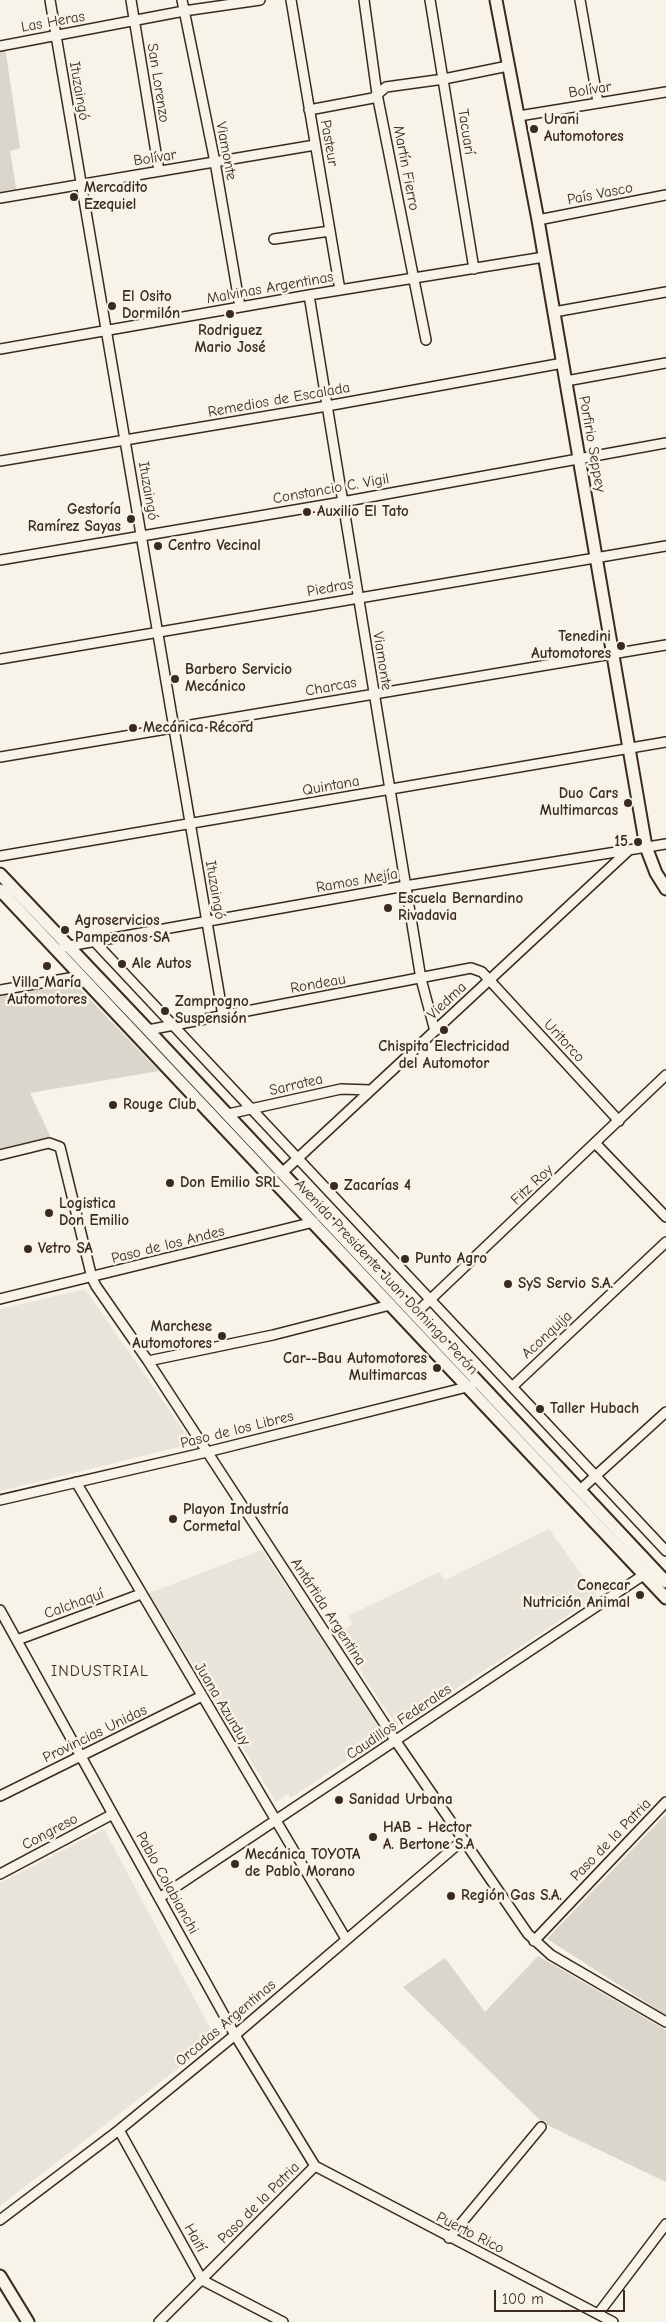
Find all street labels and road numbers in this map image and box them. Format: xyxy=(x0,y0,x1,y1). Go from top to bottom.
street label: Las Heras xyxy=(20,8,86,36)
street label: San Lorenzo xyxy=(143,42,173,124)
street label: Ituzaingó xyxy=(65,60,93,122)
street label: Bolívar xyxy=(567,78,613,102)
street label: Tacuarí xyxy=(453,108,479,156)
street label: Pasteur xyxy=(316,118,342,168)
street label: Viamonte xyxy=(212,120,240,182)
street label: Martín Fierro xyxy=(389,124,423,212)
street label: Bolívar xyxy=(132,146,178,170)
street label: País Vasco xyxy=(566,179,634,209)
street label: Malvinas Argentinas xyxy=(205,268,335,308)
street label: Remedios de Escalada xyxy=(207,379,351,421)
street label: Porfirio Seppey xyxy=(575,394,609,494)
street label: Ituzaingó xyxy=(134,460,162,522)
street label: Constancio C. Vigil xyxy=(271,470,391,508)
street label: Piedras xyxy=(305,575,355,601)
street label: Viamonte xyxy=(368,630,396,692)
street label: Charcas xyxy=(304,674,358,700)
street label: Quintana xyxy=(301,772,361,800)
street label: Ituzaingó xyxy=(201,859,229,921)
street label: Ramos Mejía xyxy=(315,865,399,897)
street label: Rondeau xyxy=(289,970,347,998)
street label: Viedma xyxy=(424,978,470,1024)
street label: Uritorco xyxy=(540,1016,588,1066)
street label: Sarratea xyxy=(267,1070,325,1100)
street label: Fitz Roy xyxy=(507,1161,557,1209)
street label: Avenida Presidente Juan Domingo Perón xyxy=(290,1175,482,1379)
street label: Paso de los Andes xyxy=(109,1222,227,1268)
street label: Aconquija xyxy=(518,1307,576,1363)
street label: Paso de los Libres xyxy=(179,1407,295,1453)
street label: Antártida Argentina xyxy=(287,1555,369,1669)
street label: Calchaquí xyxy=(42,1585,106,1623)
street label: Juana Azurduy xyxy=(190,1659,254,1749)
street label: Caudillos Federales xyxy=(343,1680,455,1764)
street label: Provincias Unidas xyxy=(40,1701,150,1767)
street label: Paso de la Patria xyxy=(567,1795,655,1885)
street label: Congreso xyxy=(19,1810,81,1854)
street label: Pablo Colabianchi xyxy=(131,1829,203,1937)
street label: Orcadas Argentinas xyxy=(172,1976,280,2070)
street label: Paso de la Patria xyxy=(214,2158,304,2248)
street label: Puerto Rico xyxy=(433,2208,507,2258)
street label: Haití xyxy=(180,2221,210,2255)

